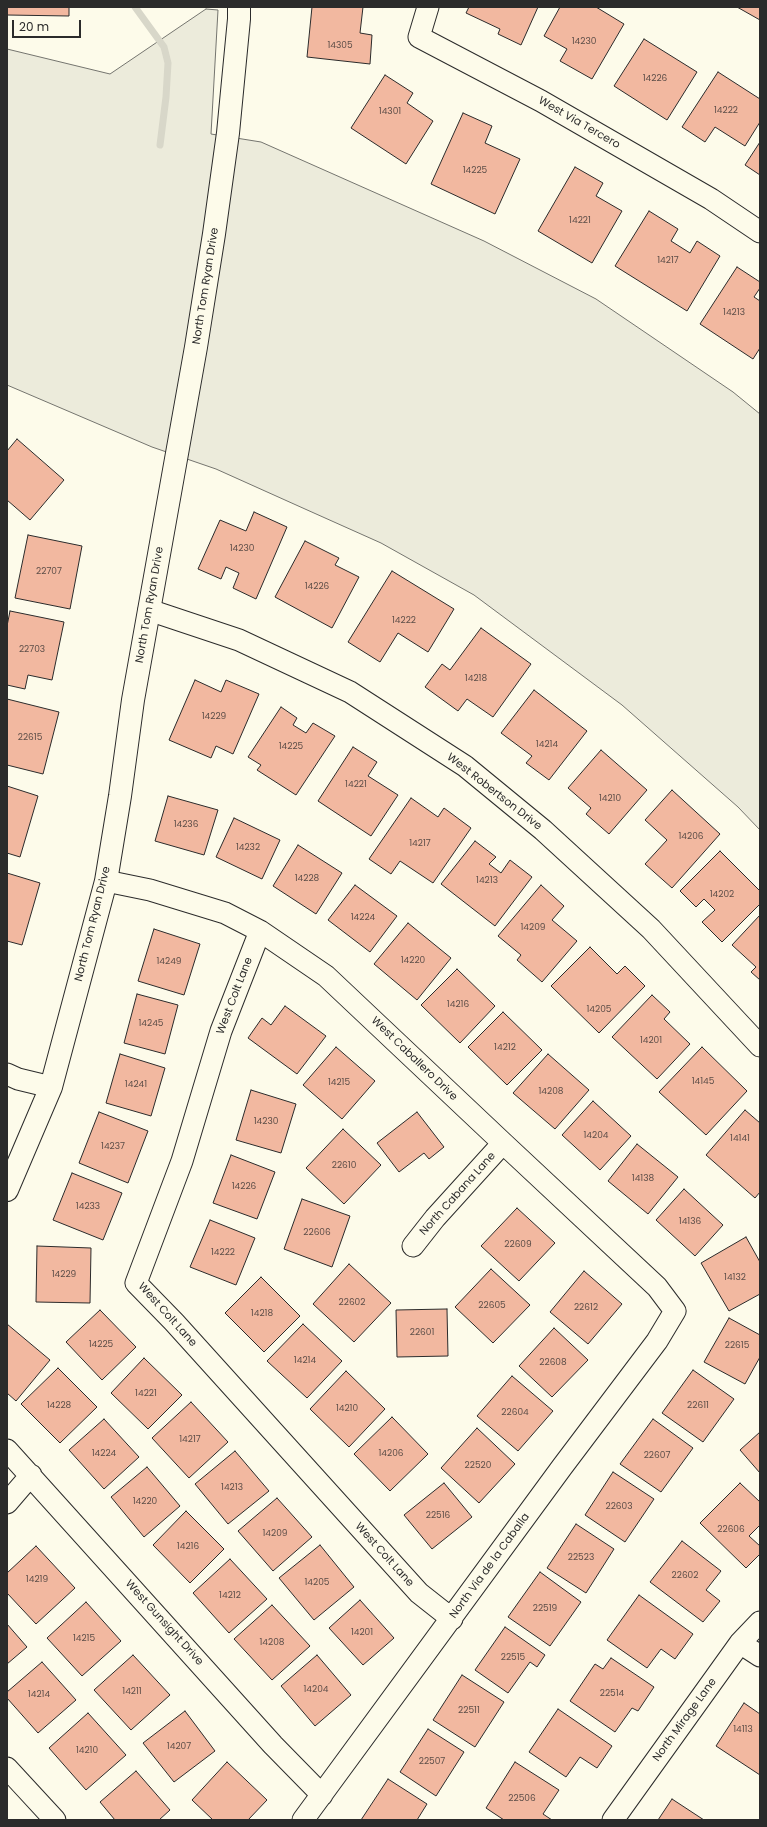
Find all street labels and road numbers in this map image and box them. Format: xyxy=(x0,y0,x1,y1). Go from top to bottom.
street label: West Via Tercero xyxy=(536,94,622,152)
street label: North Tom Ryan Drive xyxy=(190,227,222,345)
street label: North Tom Ryan Drive xyxy=(133,546,167,664)
street label: West Robertson Drive xyxy=(444,751,544,833)
street label: North Tom Ryan Drive xyxy=(72,865,114,983)
street label: West Colt Lane xyxy=(214,956,256,1036)
street label: West Caballero Drive xyxy=(368,1014,460,1104)
street label: North Cabana Lane xyxy=(417,1150,499,1238)
street label: West Colt Lane xyxy=(135,1280,199,1350)
street label: North Via de la Caballa xyxy=(447,1511,533,1621)
street label: West Colt Lane xyxy=(352,1520,416,1590)
street label: West Gunsight Drive xyxy=(122,1578,206,1668)
street label: North Mirage Lane xyxy=(650,1676,720,1764)

